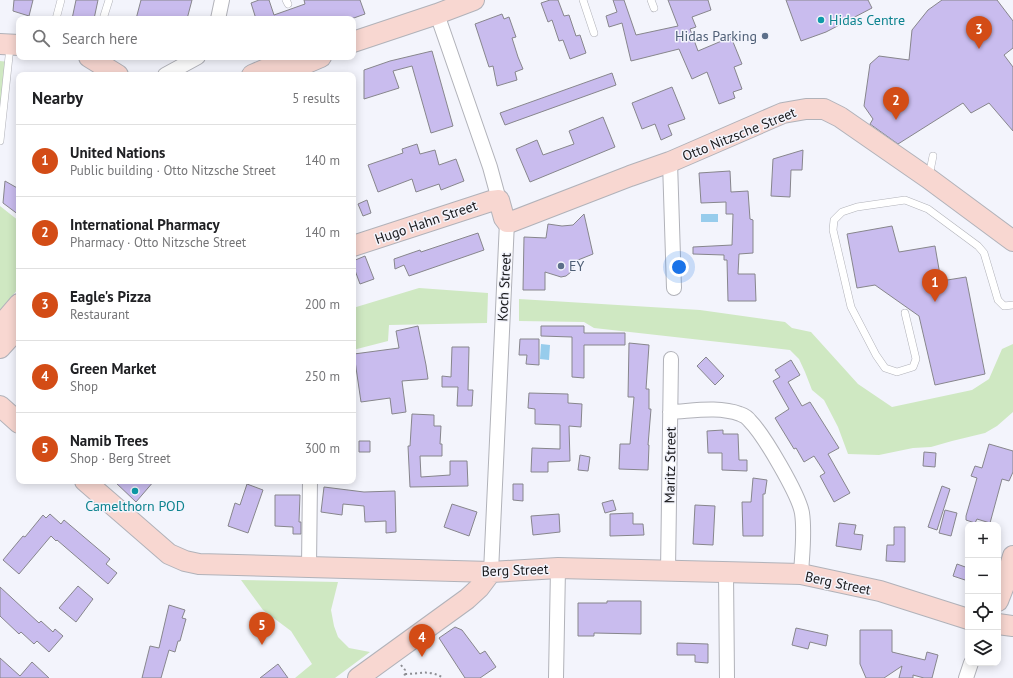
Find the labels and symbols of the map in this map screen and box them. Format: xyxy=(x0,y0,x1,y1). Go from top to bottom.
place label: Hidas Centre xyxy=(829,11,905,29)
marker: Hidas Centre xyxy=(816,15,826,25)
pin: 3 xyxy=(966,16,992,49)
place label: Hidas Parking xyxy=(675,27,757,45)
marker: Hidas Parking xyxy=(760,31,770,41)
pin: 2 xyxy=(883,87,909,120)
street label: Otto Nitzsche Street xyxy=(680,103,799,165)
street label: Hugo Hahn Street xyxy=(373,196,480,248)
street label: Koch Street xyxy=(493,252,515,322)
place label: EY xyxy=(569,257,585,275)
your location xyxy=(669,257,689,277)
marker: EY xyxy=(556,261,566,271)
pin: 1 xyxy=(922,269,948,302)
street label: Maritz Street xyxy=(660,426,680,503)
marker: Camelthorn POD xyxy=(130,486,140,496)
place label: Camelthorn POD xyxy=(85,497,185,515)
street label: Berg Street xyxy=(481,560,549,580)
street label: Berg Street xyxy=(803,567,873,599)
pin: 5 xyxy=(249,612,275,645)
pin: 4 xyxy=(409,624,435,657)

